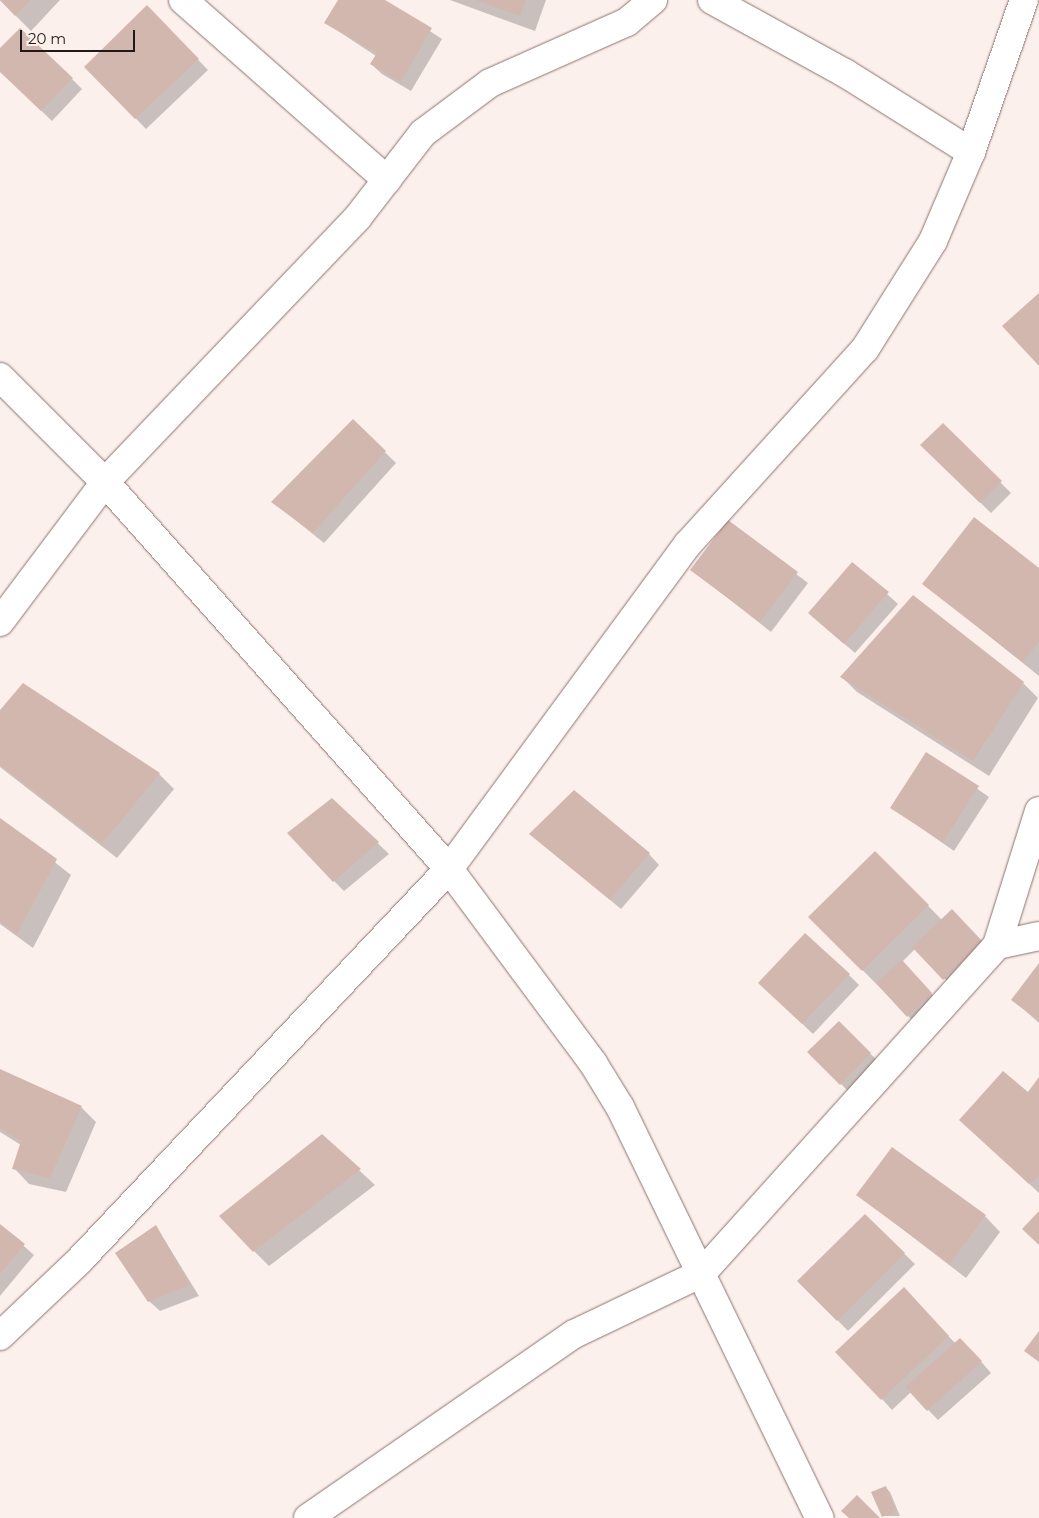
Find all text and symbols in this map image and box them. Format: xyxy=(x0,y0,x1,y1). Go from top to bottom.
scale bar xyxy=(22,20,138,52)
text: 20 m xyxy=(28,29,66,48)

